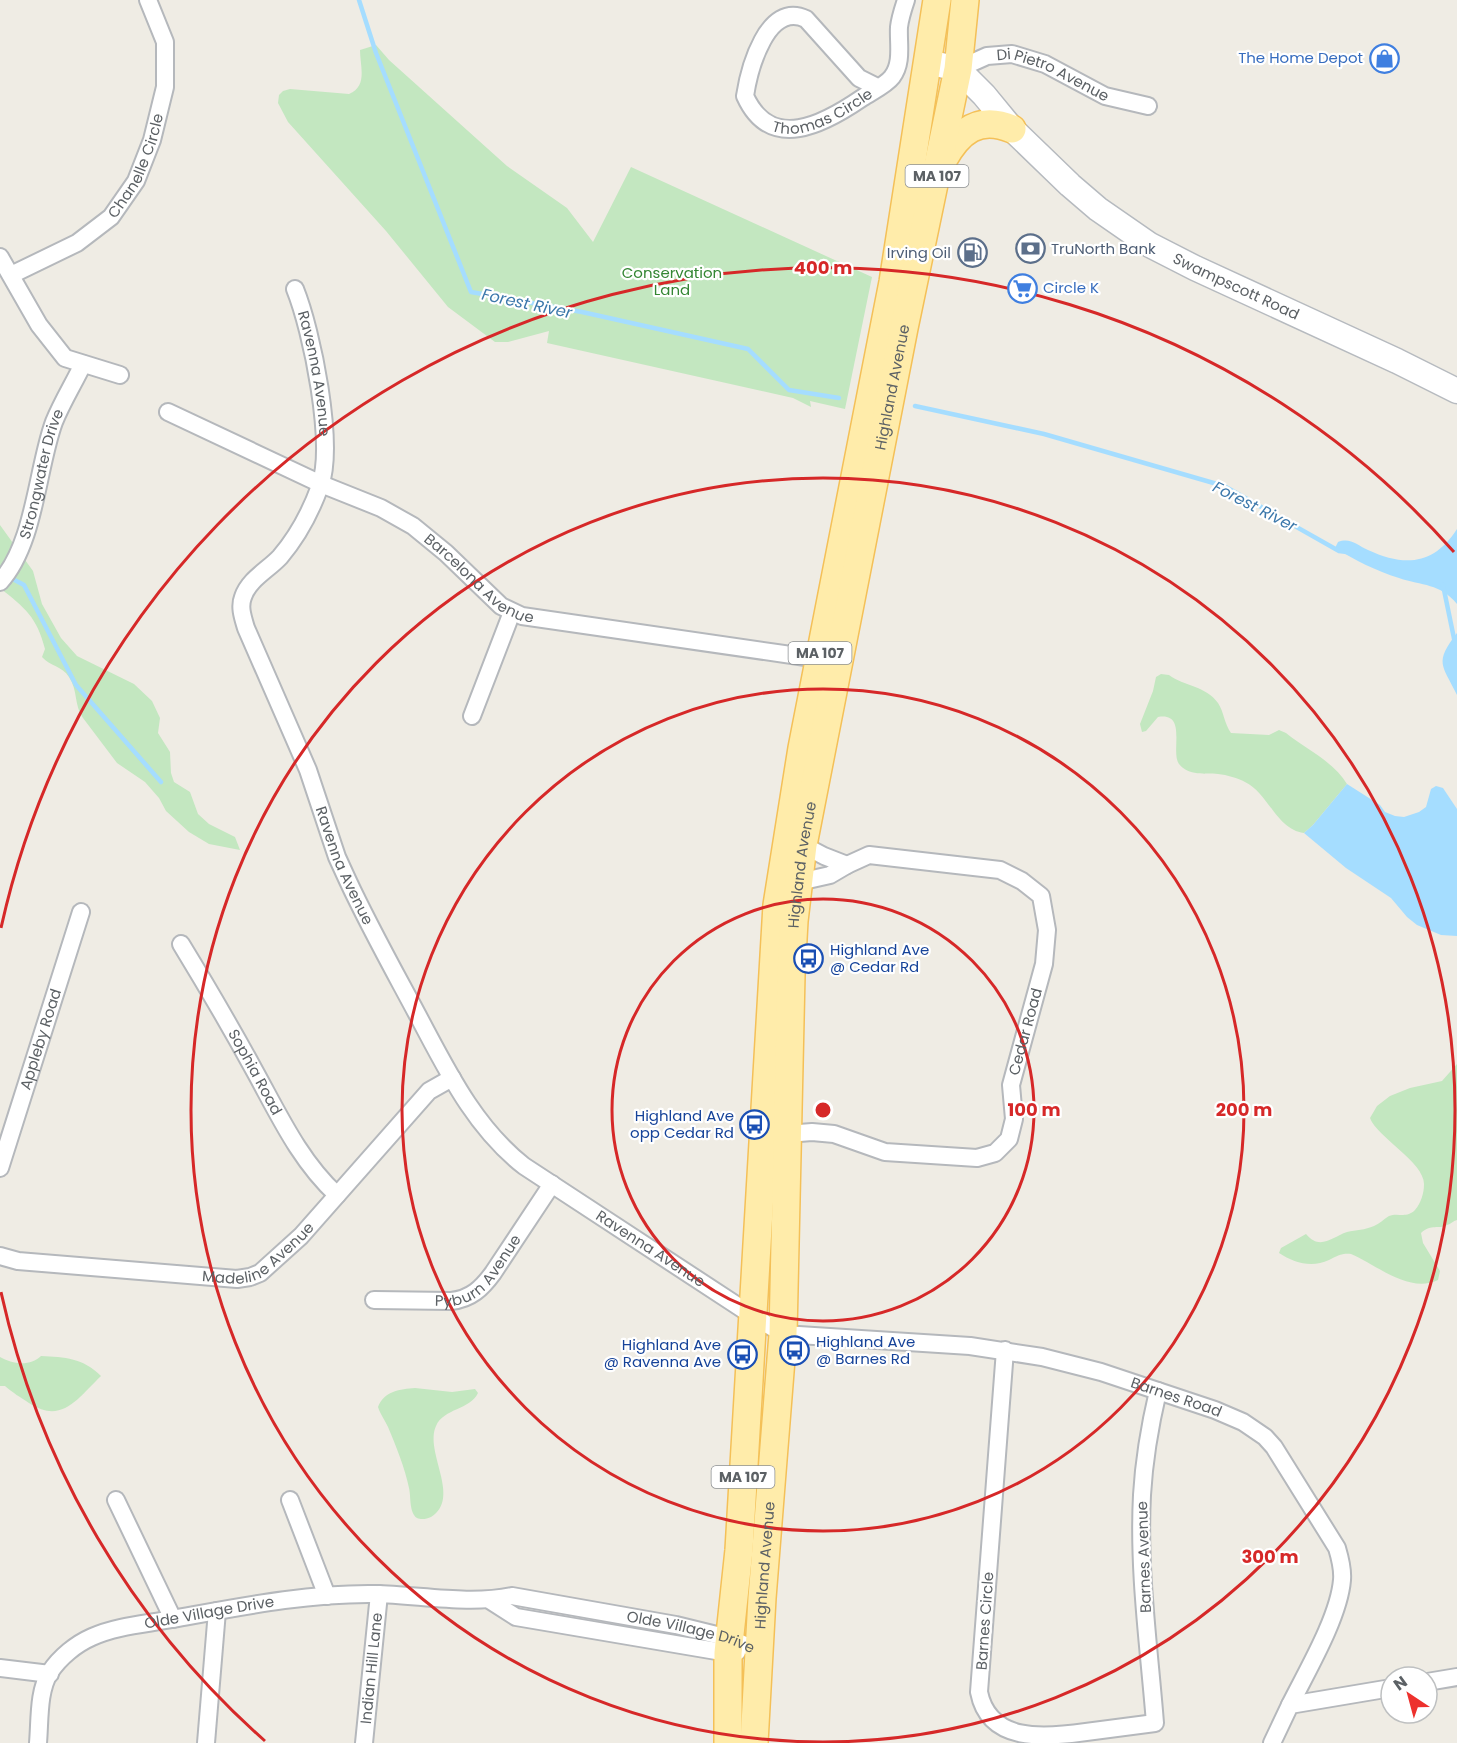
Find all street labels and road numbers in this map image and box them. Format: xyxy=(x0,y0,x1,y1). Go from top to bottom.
street label: Di Pietro Avenue xyxy=(996,43,1113,106)
street label: Thomas Circle xyxy=(770,83,876,139)
street label: Chanelle Circle xyxy=(102,111,168,222)
road number: MA 107 xyxy=(906,165,968,187)
street label: Swampscott Road xyxy=(1169,247,1303,325)
street label: Ravenna Avenue xyxy=(293,308,336,437)
street label: Highland Avenue xyxy=(869,323,914,452)
street label: Strongwater Drive xyxy=(14,405,68,542)
street label: Barcelona Avenue xyxy=(420,528,535,628)
road number: MA 107 xyxy=(788,642,852,664)
street label: Highland Avenue xyxy=(783,800,821,929)
street label: Ravenna Avenue xyxy=(311,804,379,928)
street label: Cedar Road xyxy=(1003,985,1047,1078)
street label: Appleby Road xyxy=(14,986,66,1092)
street label: Sophia Road xyxy=(223,1025,287,1119)
street label: Ravenna Avenue xyxy=(592,1205,709,1292)
street label: Madeline Avenue xyxy=(201,1217,318,1289)
street label: Pyburn Avenue xyxy=(435,1230,526,1311)
street label: Barnes Road xyxy=(1128,1372,1225,1422)
road number: MA 107 xyxy=(712,1466,774,1488)
street label: Highland Avenue xyxy=(749,1501,780,1630)
street label: Barnes Avenue xyxy=(1131,1501,1156,1613)
street label: Barnes Circle xyxy=(971,1571,998,1671)
street label: Olde Village Drive xyxy=(143,1591,275,1633)
street label: Olde Village Drive xyxy=(625,1605,758,1658)
street label: Indian Hill Lane xyxy=(355,1612,387,1725)

